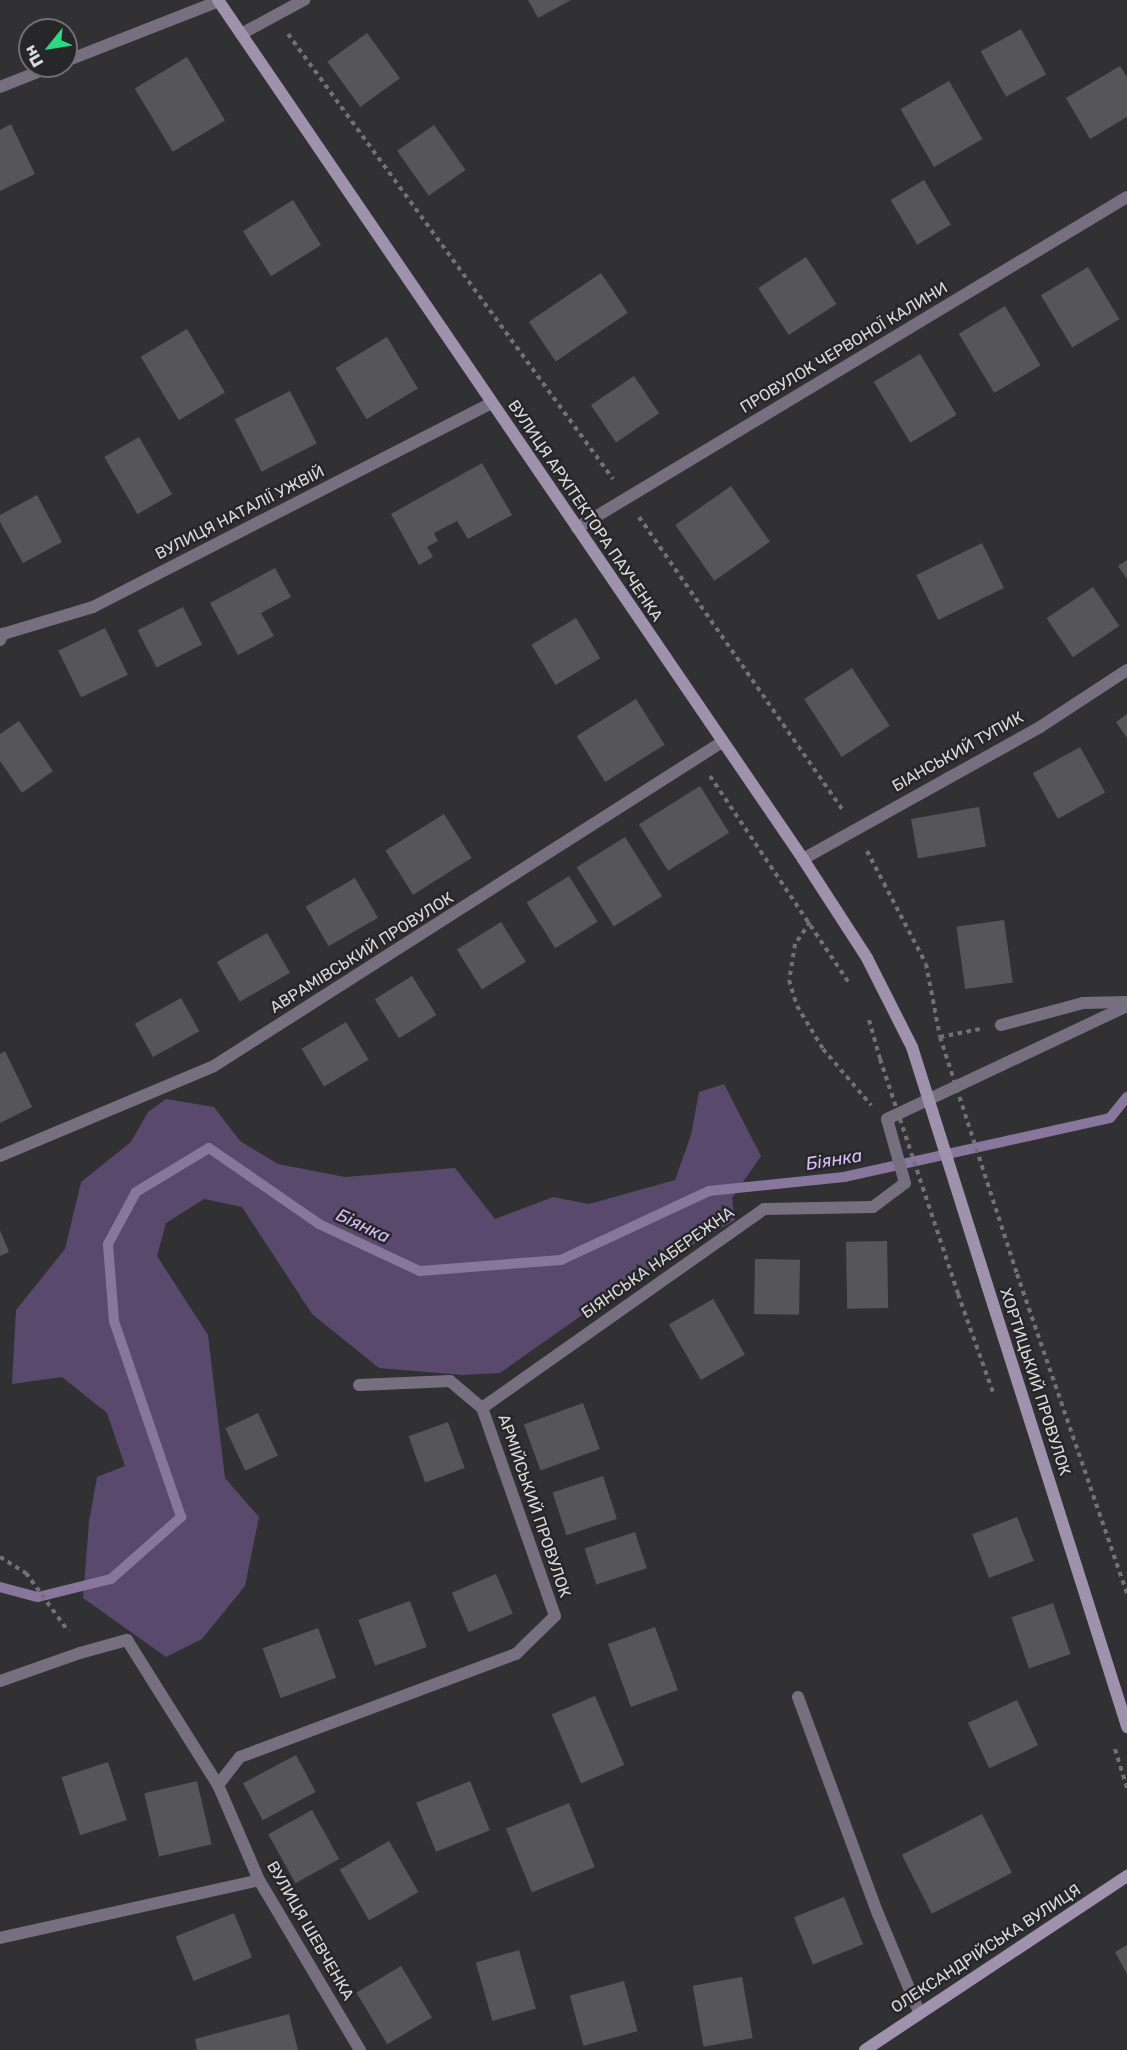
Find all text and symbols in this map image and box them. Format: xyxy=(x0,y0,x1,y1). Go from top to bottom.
north arrow xyxy=(18,18,78,78)
text: Пн xyxy=(20,42,47,71)
street label: ПРОВУЛОК ЧЕРВОНОЇ КАЛИНИ xyxy=(737,278,951,418)
street label: ВУЛИЦЯ АРХІТЕКТОРА ПАУЧЕНКА xyxy=(504,397,666,625)
street label: ВУЛИЦЯ НАТАЛІЇ УЖВІЙ xyxy=(152,462,328,564)
street label: БІАНСЬКИЙ ТУПИК xyxy=(889,708,1027,796)
street label: АВРАМІВСЬКИЙ ПРОВУЛОК xyxy=(267,888,457,1018)
water label: Біянка xyxy=(804,1145,864,1175)
street label: БІЯНСЬКА НАБЕРЕЖНА xyxy=(578,1203,738,1323)
water label: Біянка xyxy=(333,1204,393,1248)
street label: ХОРТИЦЬКИЙ ПРОВУЛОК xyxy=(996,1286,1074,1478)
street label: АРМІЙСЬКИЙ ПРОВУЛОК xyxy=(494,1412,574,1600)
street label: ВУЛИЦЯ ШЕВЧЕНКА xyxy=(262,1858,358,2004)
street label: ОЛЕКСАНДРІЙСЬКА ВУЛИЦЯ xyxy=(888,1880,1084,2018)

